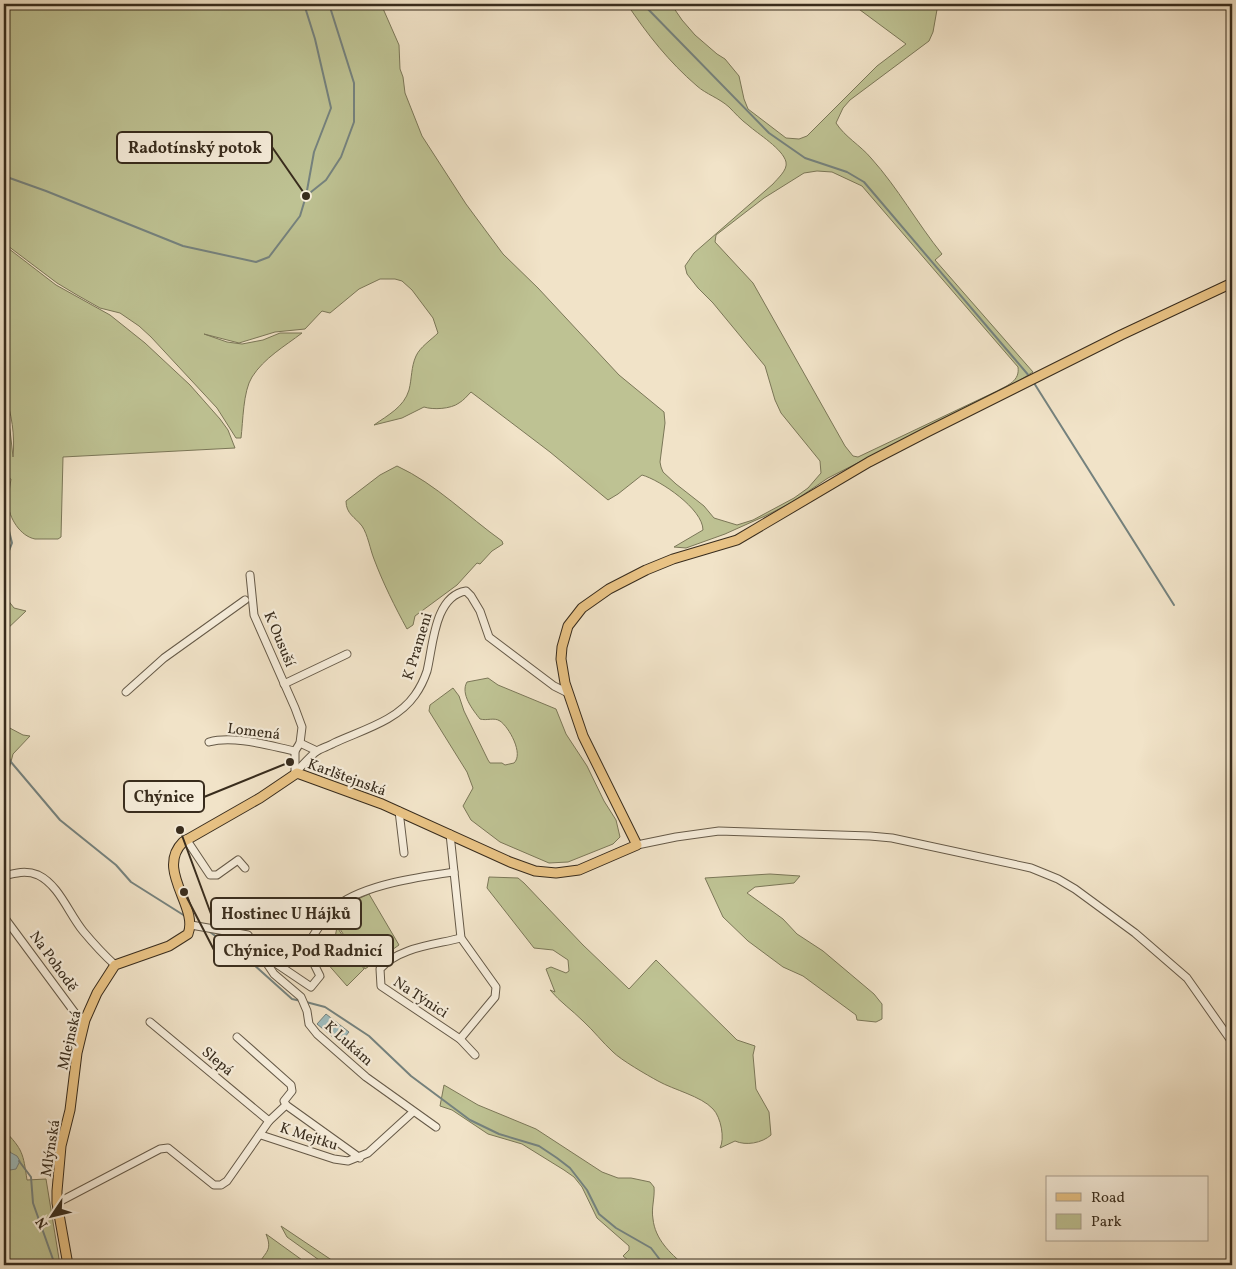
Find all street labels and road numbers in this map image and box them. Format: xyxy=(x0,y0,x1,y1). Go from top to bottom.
street label: K Ousuší xyxy=(258,609,300,671)
street label: K Prameni xyxy=(398,610,439,683)
street label: Lomená xyxy=(226,719,282,746)
street label: Karlštejnská xyxy=(304,754,389,802)
street label: Na Pohodě xyxy=(24,927,82,997)
street label: Na Týnici xyxy=(388,973,452,1024)
street label: Mlejnská xyxy=(53,1008,88,1072)
street label: K Lukám xyxy=(319,1017,377,1072)
street label: Slepá xyxy=(197,1043,238,1082)
street label: Mlýnská xyxy=(37,1118,66,1178)
street label: K Mejtku xyxy=(277,1118,340,1157)

